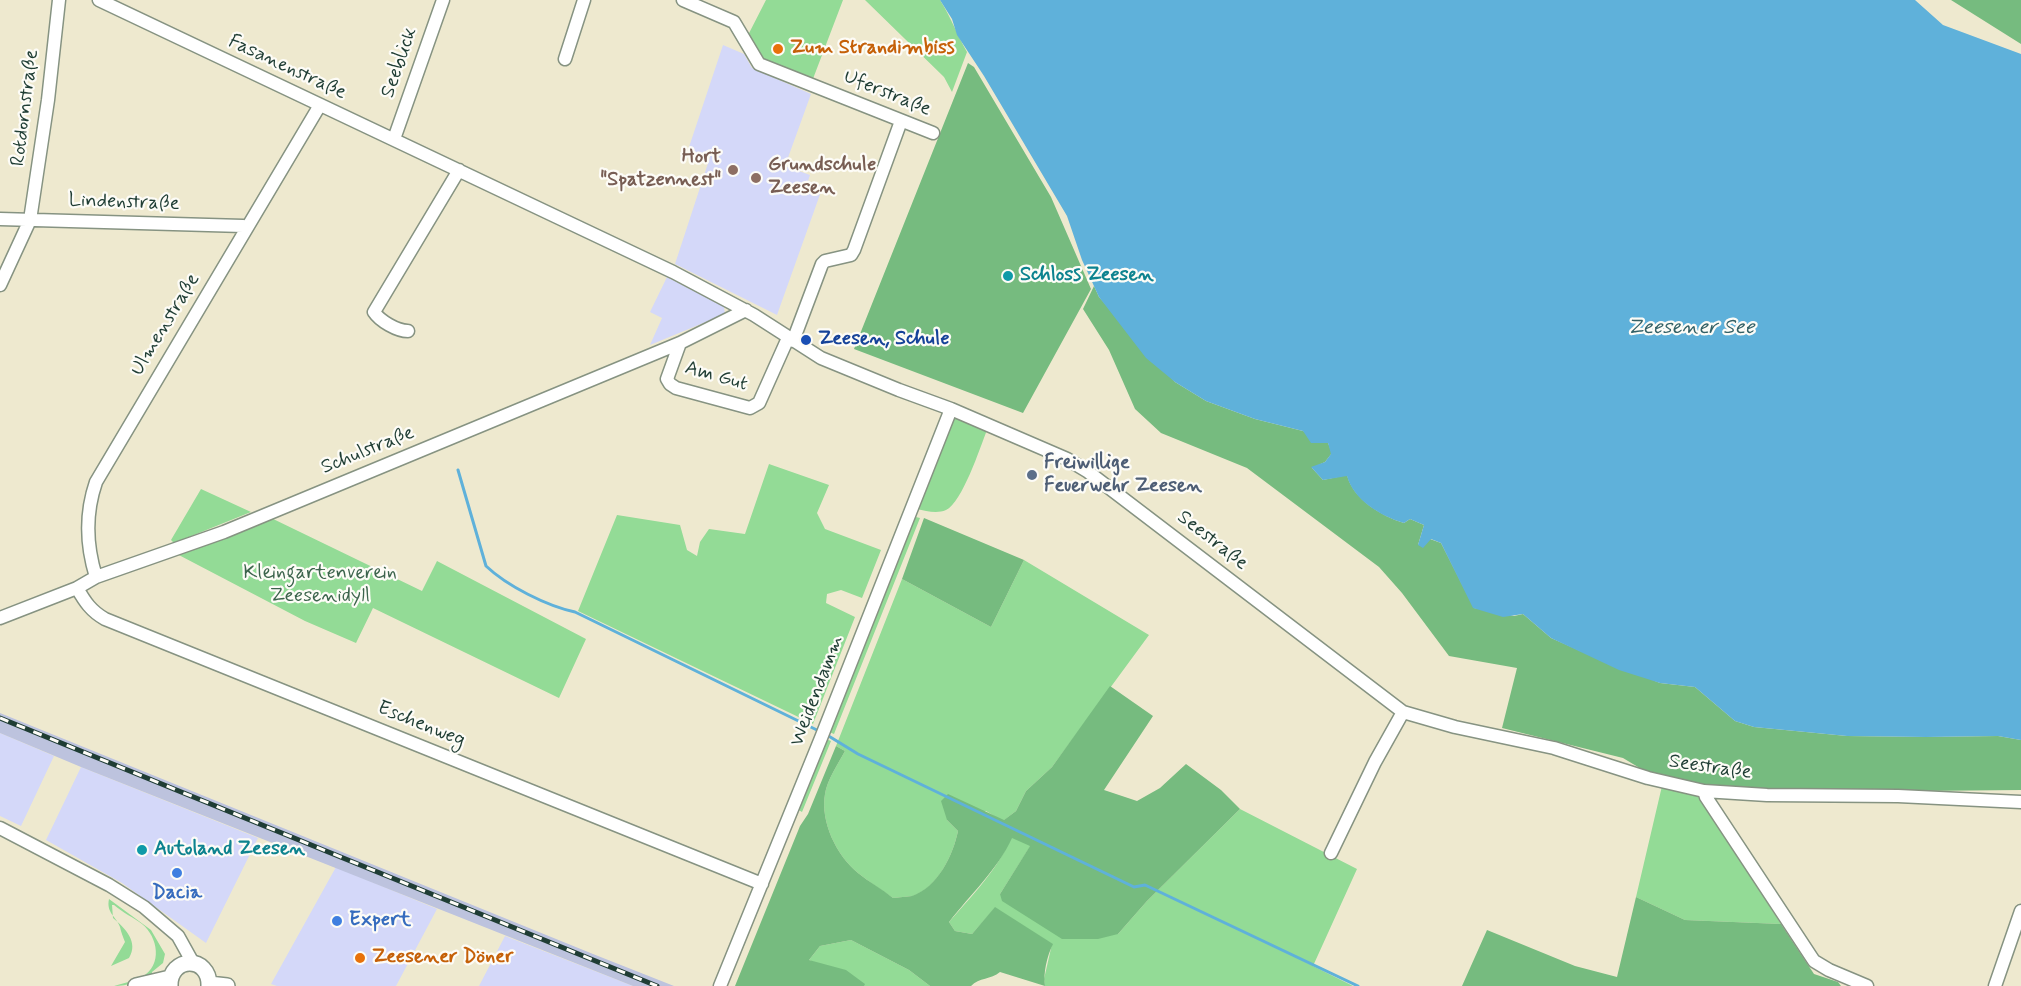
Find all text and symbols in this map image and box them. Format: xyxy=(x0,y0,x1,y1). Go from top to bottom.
street label: Seeblick xyxy=(377,25,423,101)
street label: Fasanenstraße xyxy=(224,30,350,106)
place label: Zum Strandimbiss xyxy=(790,37,955,61)
marker: Zum Strandimbiss xyxy=(771,42,785,56)
street label: Rotdornstraße xyxy=(7,48,45,168)
street label: Uferstraße xyxy=(840,66,934,122)
place label: Hort "Spatzennest" xyxy=(601,146,721,193)
place label: Grundschule Zeesen xyxy=(768,154,876,201)
marker: Hort "Spatzennest" xyxy=(726,163,740,177)
marker: Grundschule Zeesen xyxy=(749,171,763,185)
street label: Lindenstraße xyxy=(68,189,180,217)
place label: Schloss Zeesen xyxy=(1020,264,1154,288)
street label: Ulmenstraße xyxy=(126,269,206,381)
marker: Schloss Zeesen xyxy=(1001,269,1015,283)
water label: Zeesener See xyxy=(1628,316,1754,342)
place label: Zeesen, Schule xyxy=(818,328,950,352)
marker: Zeesen, Schule xyxy=(799,333,813,347)
street label: Am Gut xyxy=(682,357,750,397)
street label: Schulstraße xyxy=(318,421,418,481)
place label: Freiwillige Feuerwehr Zeesen xyxy=(1044,452,1202,499)
marker: Freiwillige Feuerwehr Zeesen xyxy=(1025,468,1039,482)
street label: Seestraße xyxy=(1172,506,1252,576)
park label: Kleingartenverein Zeesenidyll xyxy=(243,562,397,609)
street label: Weidendamm xyxy=(786,632,850,750)
street label: Eschenweg xyxy=(374,697,468,753)
street label: Seestraße xyxy=(1667,750,1753,786)
place label: Autoland Zeesen xyxy=(154,838,305,862)
marker: Autoland Zeesen xyxy=(135,843,149,857)
marker: Dacia xyxy=(170,866,184,880)
place label: Dacia xyxy=(152,882,202,906)
place label: Expert xyxy=(349,909,411,933)
marker: Expert xyxy=(330,914,344,928)
place label: Zeesener Döner xyxy=(372,946,513,970)
marker: Zeesener Döner xyxy=(353,951,367,965)

